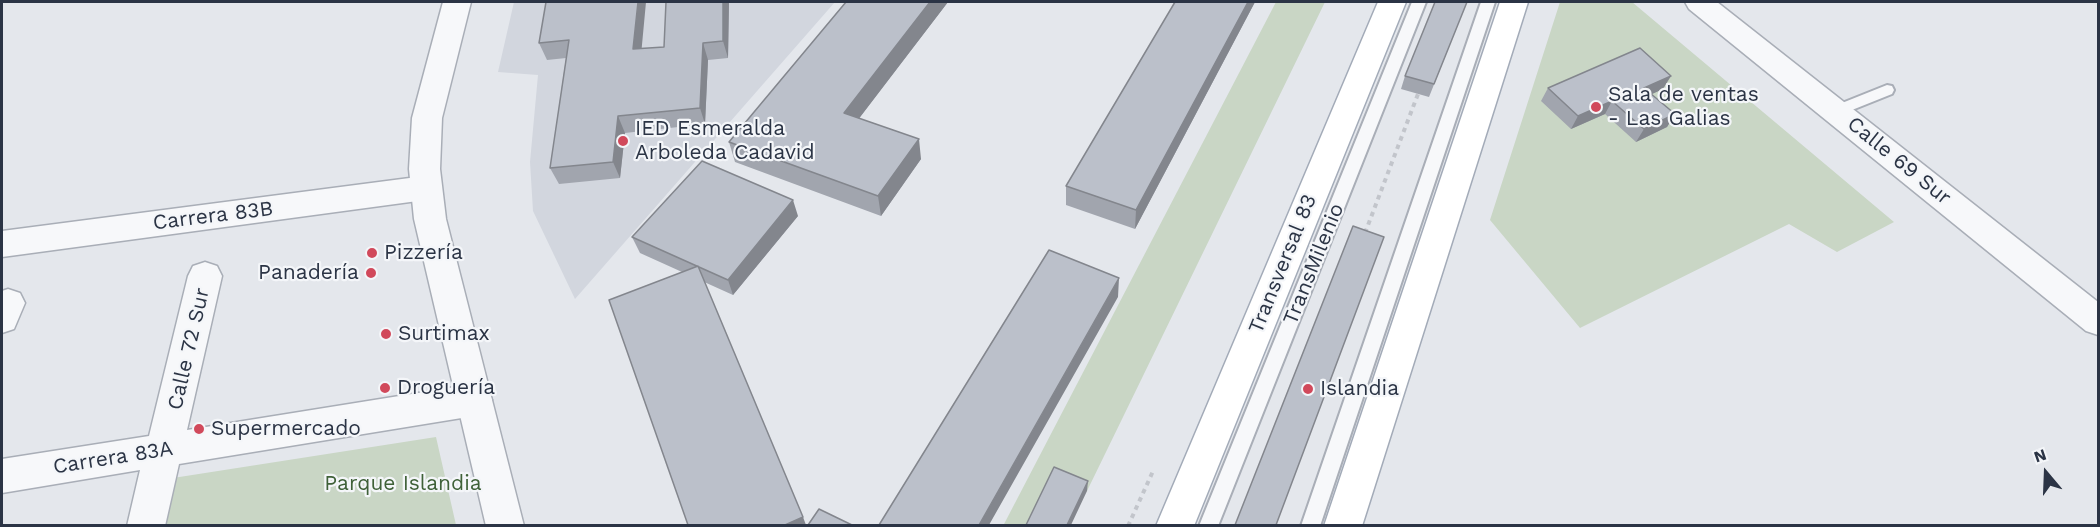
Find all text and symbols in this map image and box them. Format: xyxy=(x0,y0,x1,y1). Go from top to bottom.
place label: Sala de ventas - Las Galias xyxy=(1608,82,1759,132)
marker: Sala de ventas - Las Galias xyxy=(1589,100,1603,114)
street label: Calle 69 Sur xyxy=(1842,112,1956,210)
place label: IED Esmeralda Arboleda Cadavid xyxy=(635,116,815,166)
marker: IED Esmeralda Arboleda Cadavid xyxy=(616,134,630,148)
street label: Transversal 83 xyxy=(1244,191,1322,337)
street label: Carrera 83B xyxy=(151,196,275,236)
street label: TransMilenio xyxy=(1278,200,1350,328)
place label: Pizzería xyxy=(384,240,463,266)
marker: Pizzería xyxy=(365,246,379,260)
place label: Panadería xyxy=(258,260,359,286)
marker: Panadería xyxy=(364,266,378,280)
street label: Calle 72 Sur xyxy=(163,286,215,412)
place label: Surtimax xyxy=(398,321,490,347)
marker: Surtimax xyxy=(379,327,393,341)
place label: Droguería xyxy=(397,375,495,401)
place label: Islandia xyxy=(1320,376,1399,402)
marker: Droguería xyxy=(378,381,392,395)
marker: Islandia xyxy=(1301,382,1315,396)
place label: Supermercado xyxy=(211,416,361,442)
marker: Supermercado xyxy=(192,422,206,436)
street label: Carrera 83A xyxy=(51,436,175,480)
north arrow xyxy=(2016,443,2076,503)
text: N xyxy=(2031,445,2049,466)
park label: Parque Islandia xyxy=(324,471,482,497)

